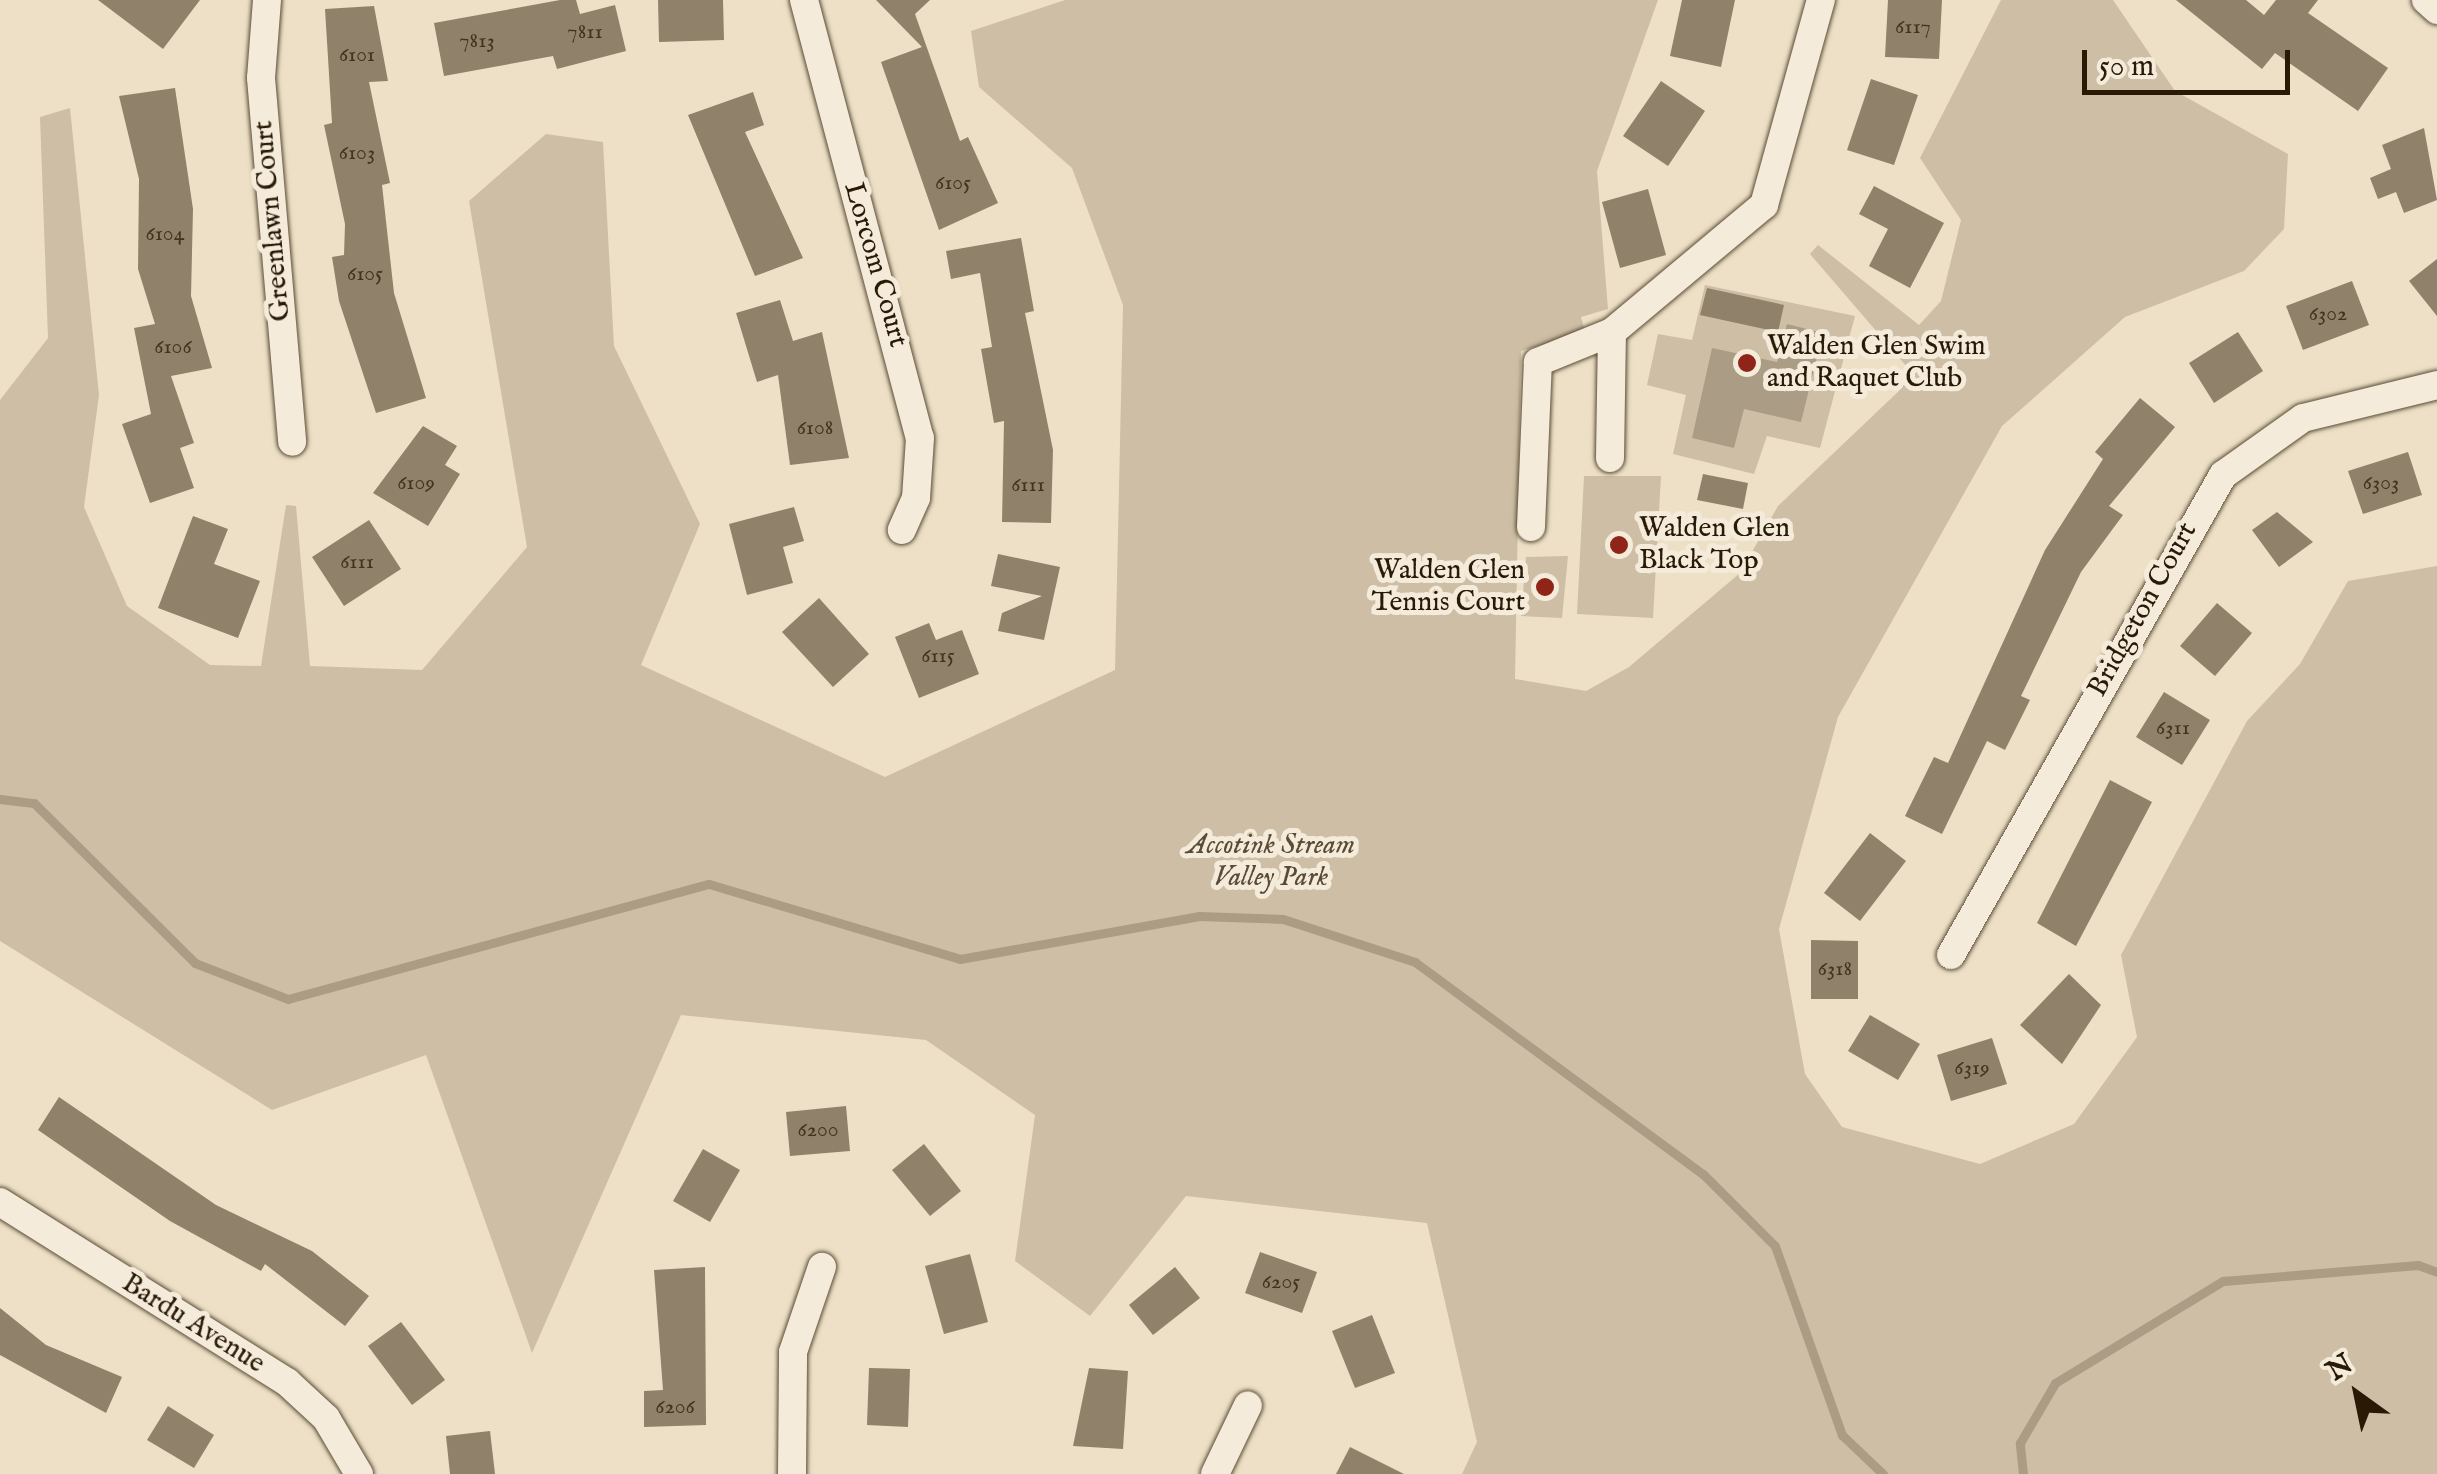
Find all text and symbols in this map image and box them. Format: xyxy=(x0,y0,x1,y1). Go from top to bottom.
house number: 6117 xyxy=(1895,15,1931,41)
house number: 7811 xyxy=(567,20,603,46)
house number: 7813 xyxy=(459,29,495,55)
scale bar xyxy=(2087,30,2294,92)
house number: 6101 xyxy=(339,43,375,69)
text: 50 m xyxy=(2099,48,2154,86)
street label: Greenlawn Court xyxy=(247,119,299,323)
house number: 6103 xyxy=(339,141,375,167)
house number: 6105 xyxy=(935,171,971,197)
street label: Lorcom Court xyxy=(835,179,915,351)
house number: 6104 xyxy=(146,222,184,248)
house number: 6105 xyxy=(347,262,383,288)
house number: 6302 xyxy=(2309,302,2347,328)
place label: Walden Glen Swim and Raquet Club xyxy=(1767,330,1986,396)
house number: 6106 xyxy=(154,335,192,361)
marker: Walden Glen Swim and Raquet Club xyxy=(1736,352,1758,374)
house number: 6108 xyxy=(797,416,833,442)
house number: 6109 xyxy=(397,471,435,497)
house number: 6303 xyxy=(2363,471,2399,497)
house number: 6111 xyxy=(1011,473,1045,499)
place label: Walden Glen Black Top xyxy=(1639,512,1790,578)
street label: Bridgeton Court xyxy=(2081,517,2205,703)
marker: Walden Glen Black Top xyxy=(1608,534,1630,556)
house number: 6111 xyxy=(340,550,374,576)
place label: Walden Glen Tennis Court xyxy=(1371,554,1525,620)
marker: Walden Glen Tennis Court xyxy=(1534,576,1556,598)
house number: 6115 xyxy=(921,644,955,670)
house number: 6311 xyxy=(2156,716,2190,742)
park label: Accotink Stream Valley Park xyxy=(1187,829,1355,895)
house number: 6318 xyxy=(1818,957,1852,983)
house number: 6319 xyxy=(1954,1056,1990,1082)
house number: 6200 xyxy=(797,1118,839,1144)
street label: Bardu Avenue xyxy=(115,1267,271,1381)
house number: 6205 xyxy=(1262,1270,1300,1296)
north arrow xyxy=(2307,1344,2407,1444)
text: N xyxy=(2321,1347,2360,1390)
house number: 6206 xyxy=(655,1395,695,1421)

